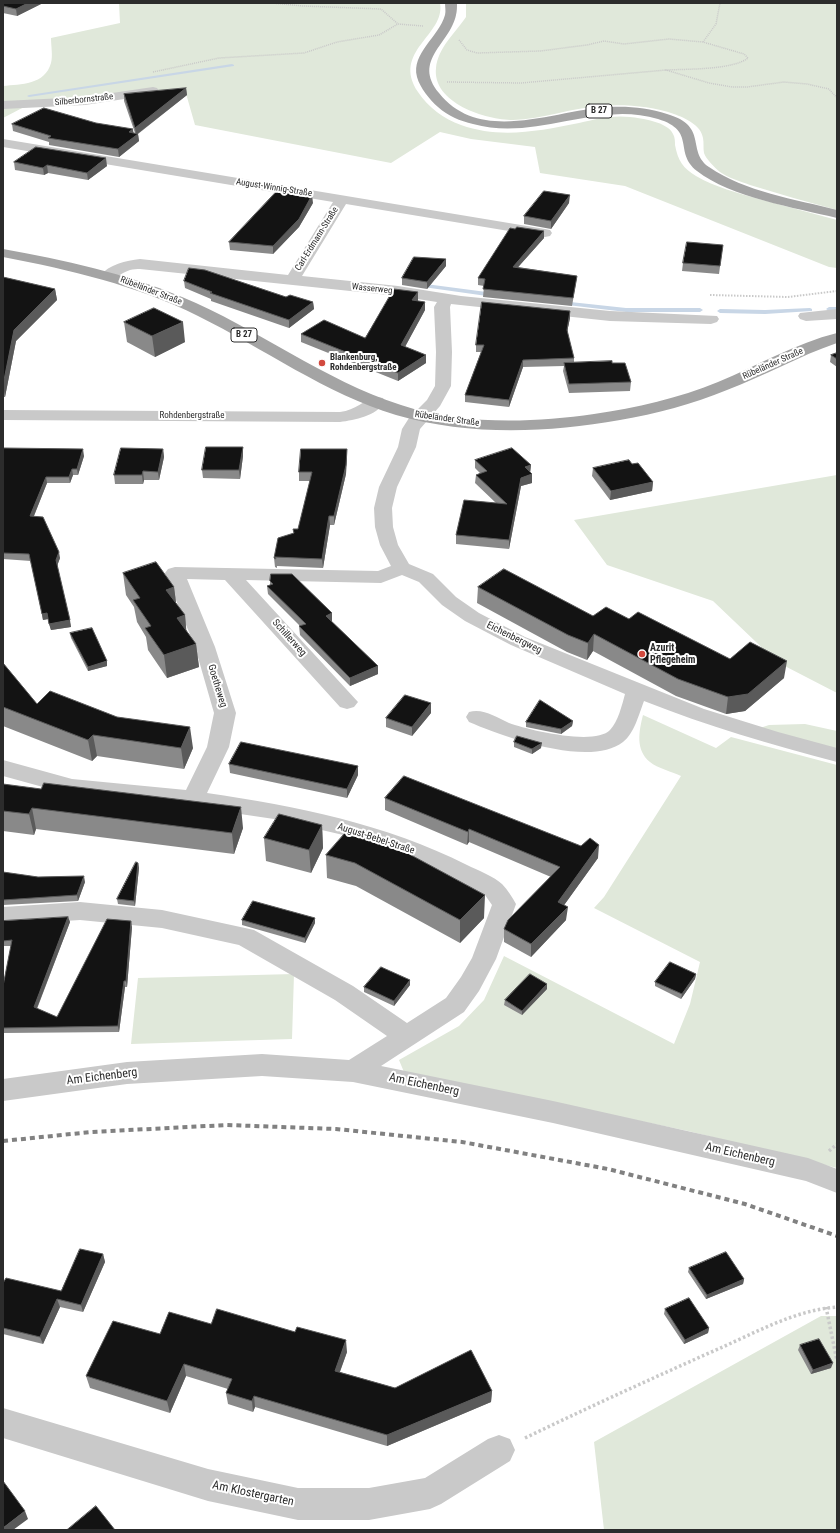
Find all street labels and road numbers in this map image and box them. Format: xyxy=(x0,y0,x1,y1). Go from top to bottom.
street label: Silberbornstraße xyxy=(54,92,114,108)
road number: B 27 xyxy=(586,104,612,118)
street label: August-Winnig-Straße xyxy=(235,177,313,199)
street label: Carl-Erdmann-Straße xyxy=(293,205,341,273)
street label: Rübeländer Straße xyxy=(119,274,183,308)
street label: Wasserweg xyxy=(351,281,393,297)
road number: B 27 xyxy=(231,328,257,342)
street label: Rübeländer Straße xyxy=(741,346,805,382)
street label: Rübeländer Straße xyxy=(414,409,480,429)
street label: Rohdenbergstraße xyxy=(160,411,224,421)
street label: Schillerweg xyxy=(269,617,309,659)
street label: Eichenbergweg xyxy=(484,619,544,657)
street label: Goetheweg xyxy=(205,663,229,709)
street label: August-Bebel-Straße xyxy=(336,821,416,857)
street label: Am Eichenberg xyxy=(66,1066,138,1088)
street label: Am Eichenberg xyxy=(388,1071,460,1099)
street label: Am Eichenberg xyxy=(704,1140,776,1170)
street label: Am Klostergarten xyxy=(211,1478,295,1510)

